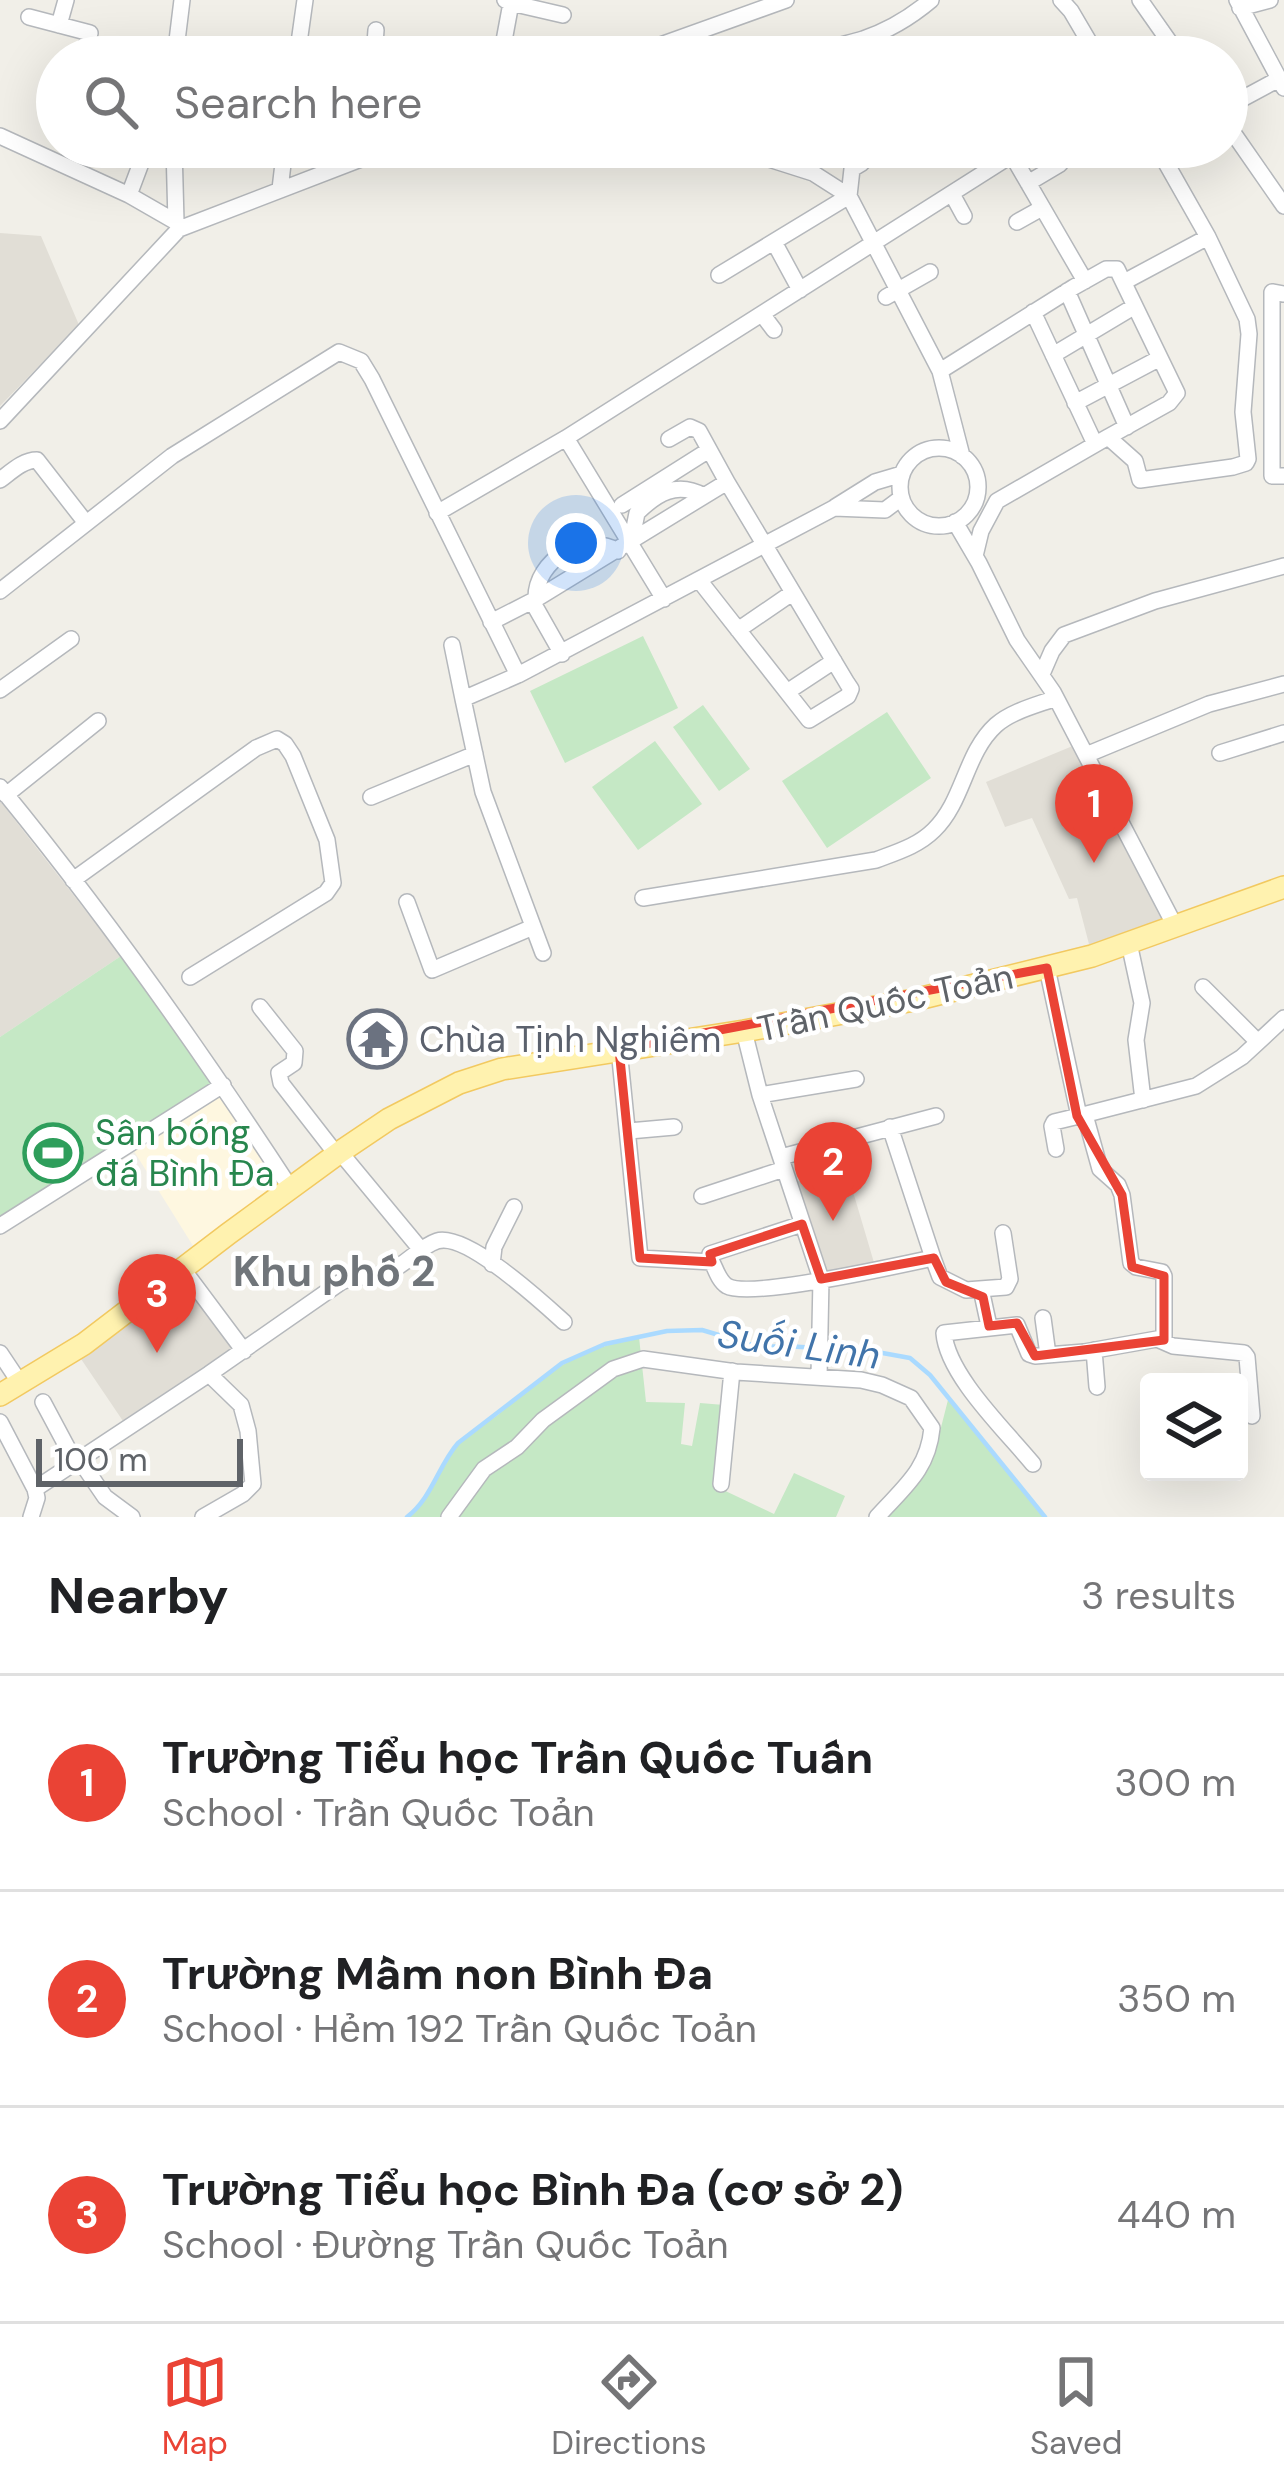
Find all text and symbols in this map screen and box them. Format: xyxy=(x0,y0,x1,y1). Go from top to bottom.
search box xyxy=(36,36,1248,168)
icon: search xyxy=(78,69,144,135)
text: Search here xyxy=(174,73,422,132)
your location xyxy=(546,513,606,573)
pin: 1 xyxy=(1055,764,1133,863)
street label: Trần Quốc Toản xyxy=(753,952,1017,1053)
temple icon: Chùa Tịnh Nghiêm xyxy=(346,1008,408,1070)
place label: Chùa Tịnh Nghiêm xyxy=(419,1016,721,1063)
place label: Sân bóng đá Bình Đa xyxy=(95,1109,274,1197)
sports icon: Sân bóng đá Bình Đa xyxy=(22,1122,84,1184)
pin: 2 xyxy=(794,1122,872,1221)
district label: Khu phố 2 xyxy=(233,1244,435,1299)
pin: 3 xyxy=(118,1254,196,1353)
water label: Suối Linh xyxy=(714,1308,884,1381)
map controls xyxy=(1140,1373,1248,1481)
button: layers xyxy=(1140,1373,1248,1481)
scale bar xyxy=(36,1433,243,1486)
text: 100 m xyxy=(54,1438,148,1481)
text: Nearby xyxy=(48,1562,229,1629)
text: 3 results xyxy=(1081,1570,1236,1621)
text: Trường Tiểu học Trần Quốc Tuấn xyxy=(162,1728,873,1787)
text: 1 xyxy=(80,1757,94,1808)
text: 300 m xyxy=(1114,1757,1236,1808)
text: School · Trần Quốc Toản xyxy=(162,1787,595,1838)
text: Trường Mầm non Bình Đa xyxy=(162,1944,713,2003)
text: 2 xyxy=(76,1973,98,2024)
text: 350 m xyxy=(1117,1973,1236,2024)
text: School · Hẻm 192 Trần Quốc Toản xyxy=(162,2003,757,2054)
text: Trường Tiểu học Bình Đa (cơ sở 2) xyxy=(162,2160,904,2219)
text: 3 xyxy=(75,2189,99,2240)
text: 440 m xyxy=(1117,2189,1236,2240)
text: School · Đường Trần Quốc Toản xyxy=(162,2219,729,2270)
tab: Map xyxy=(162,2349,228,2464)
tab: Directions xyxy=(551,2349,707,2464)
tab: Saved xyxy=(1030,2349,1122,2464)

